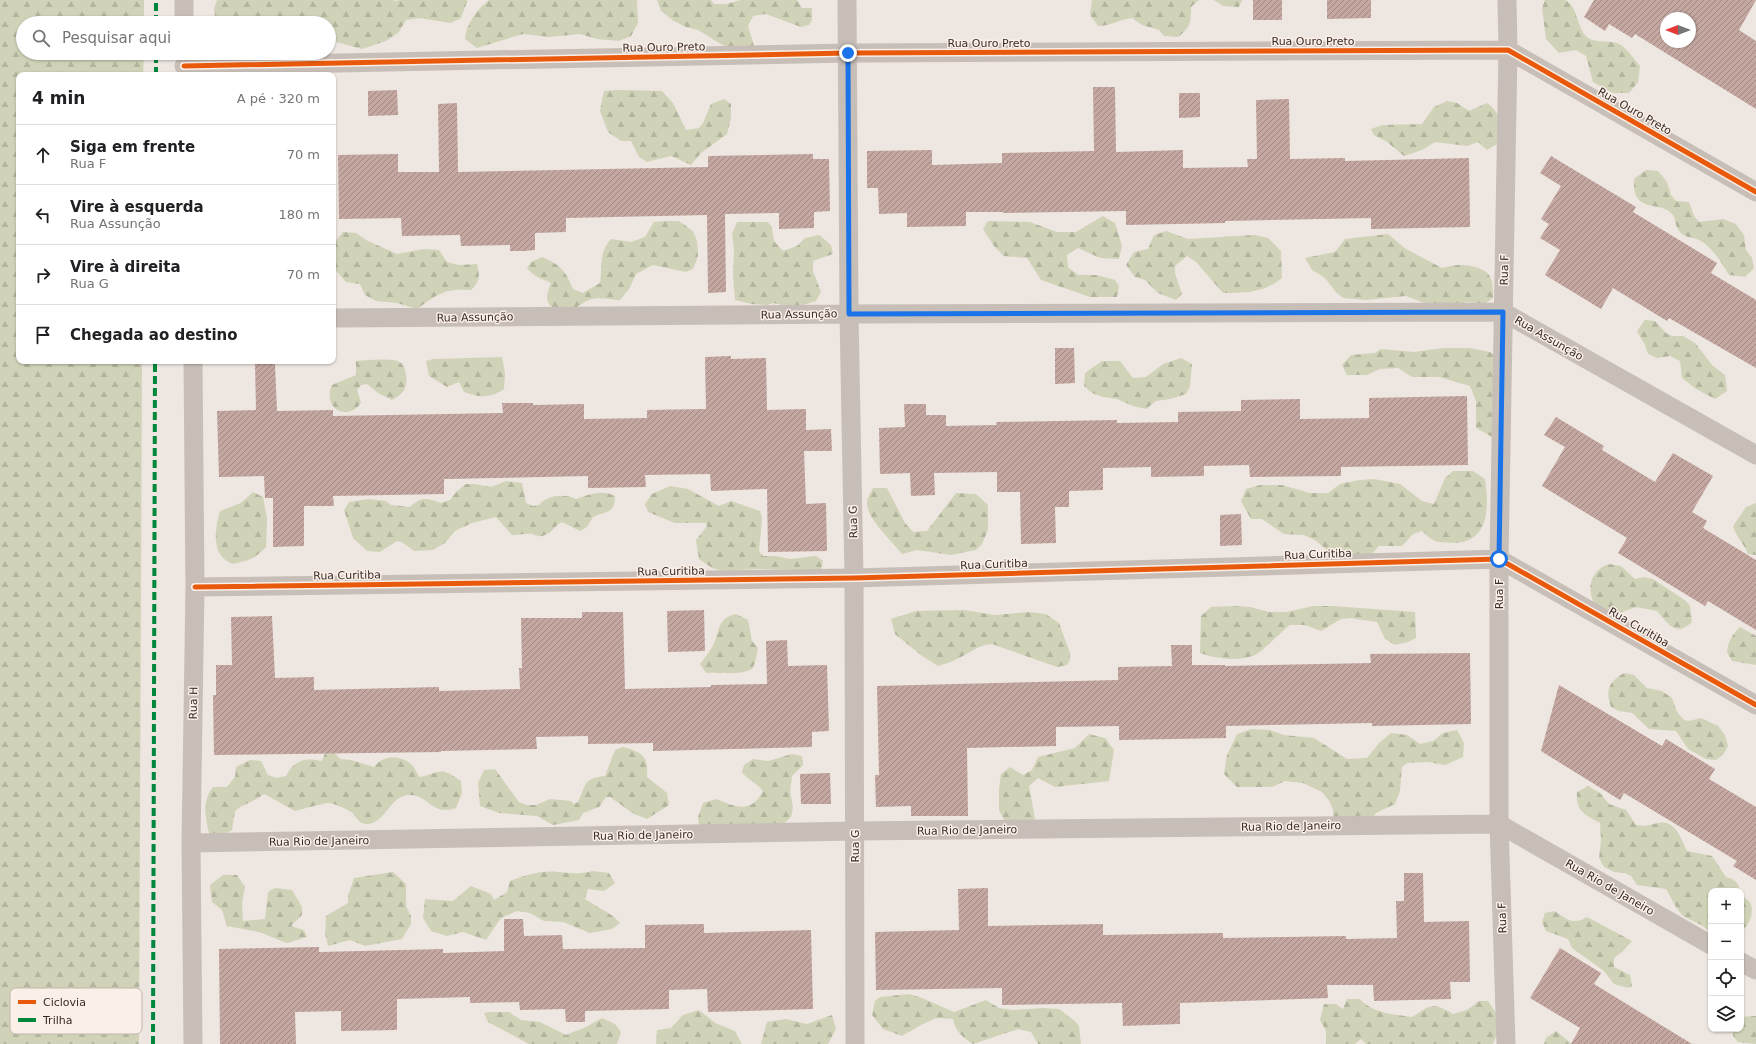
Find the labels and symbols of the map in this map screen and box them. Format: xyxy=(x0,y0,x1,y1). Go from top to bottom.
north arrow xyxy=(1660,12,1696,48)
street label: Rua Ouro Preto xyxy=(1271,35,1355,48)
street label: Rua Ouro Preto xyxy=(947,37,1031,50)
street label: Rua Ouro Preto xyxy=(622,40,706,55)
route end xyxy=(839,44,857,62)
street label: Rua Ouro Preto xyxy=(1596,85,1674,138)
street label: Rua F xyxy=(1498,255,1511,285)
street label: Rua Assunção xyxy=(760,307,838,322)
street label: Rua Assunção xyxy=(436,310,514,325)
street label: Rua Assunção xyxy=(1512,314,1585,363)
street label: Rua G xyxy=(847,505,860,539)
street label: Rua Curitiba xyxy=(1284,547,1352,562)
route start xyxy=(1490,550,1508,568)
street label: Rua Curitiba xyxy=(960,557,1028,572)
street label: Rua Curitiba xyxy=(637,564,705,579)
street label: Rua Curitiba xyxy=(313,568,381,583)
street label: Rua F xyxy=(1493,579,1506,609)
street label: Rua Curitiba xyxy=(1606,605,1671,650)
street label: Rua H xyxy=(187,687,200,719)
street label: Rua Rio de Janeiro xyxy=(1241,819,1342,834)
street label: Rua Rio de Janeiro xyxy=(917,823,1018,838)
street label: Rua Rio de Janeiro xyxy=(593,828,694,843)
street label: Rua G xyxy=(849,830,862,862)
street label: Rua Rio de Janeiro xyxy=(269,834,370,849)
street label: Rua Rio de Janeiro xyxy=(1563,857,1657,918)
street label: Rua F xyxy=(1495,902,1510,934)
legend xyxy=(10,988,142,1034)
text: Ciclovia xyxy=(43,996,86,1009)
text: Trilha xyxy=(42,1014,72,1027)

